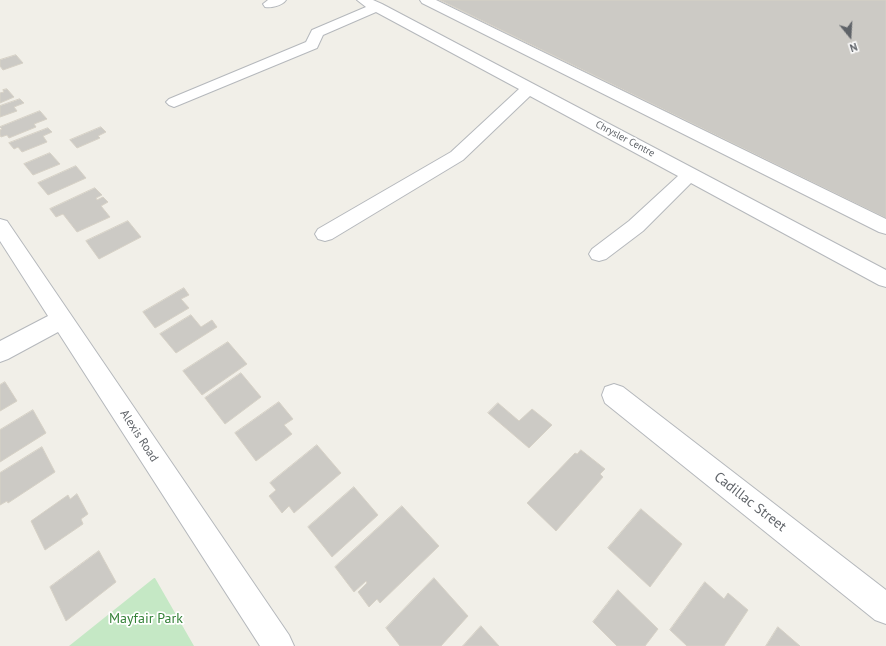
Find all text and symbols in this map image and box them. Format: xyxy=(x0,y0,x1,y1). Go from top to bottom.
north arrow xyxy=(830,16,870,56)
text: N xyxy=(848,40,859,55)
street label: Chrysler Centre xyxy=(593,118,657,160)
street label: Alexis Road xyxy=(117,407,161,465)
street label: Cadillac Street xyxy=(711,469,789,535)
park label: Mayfair Park xyxy=(109,611,183,627)

